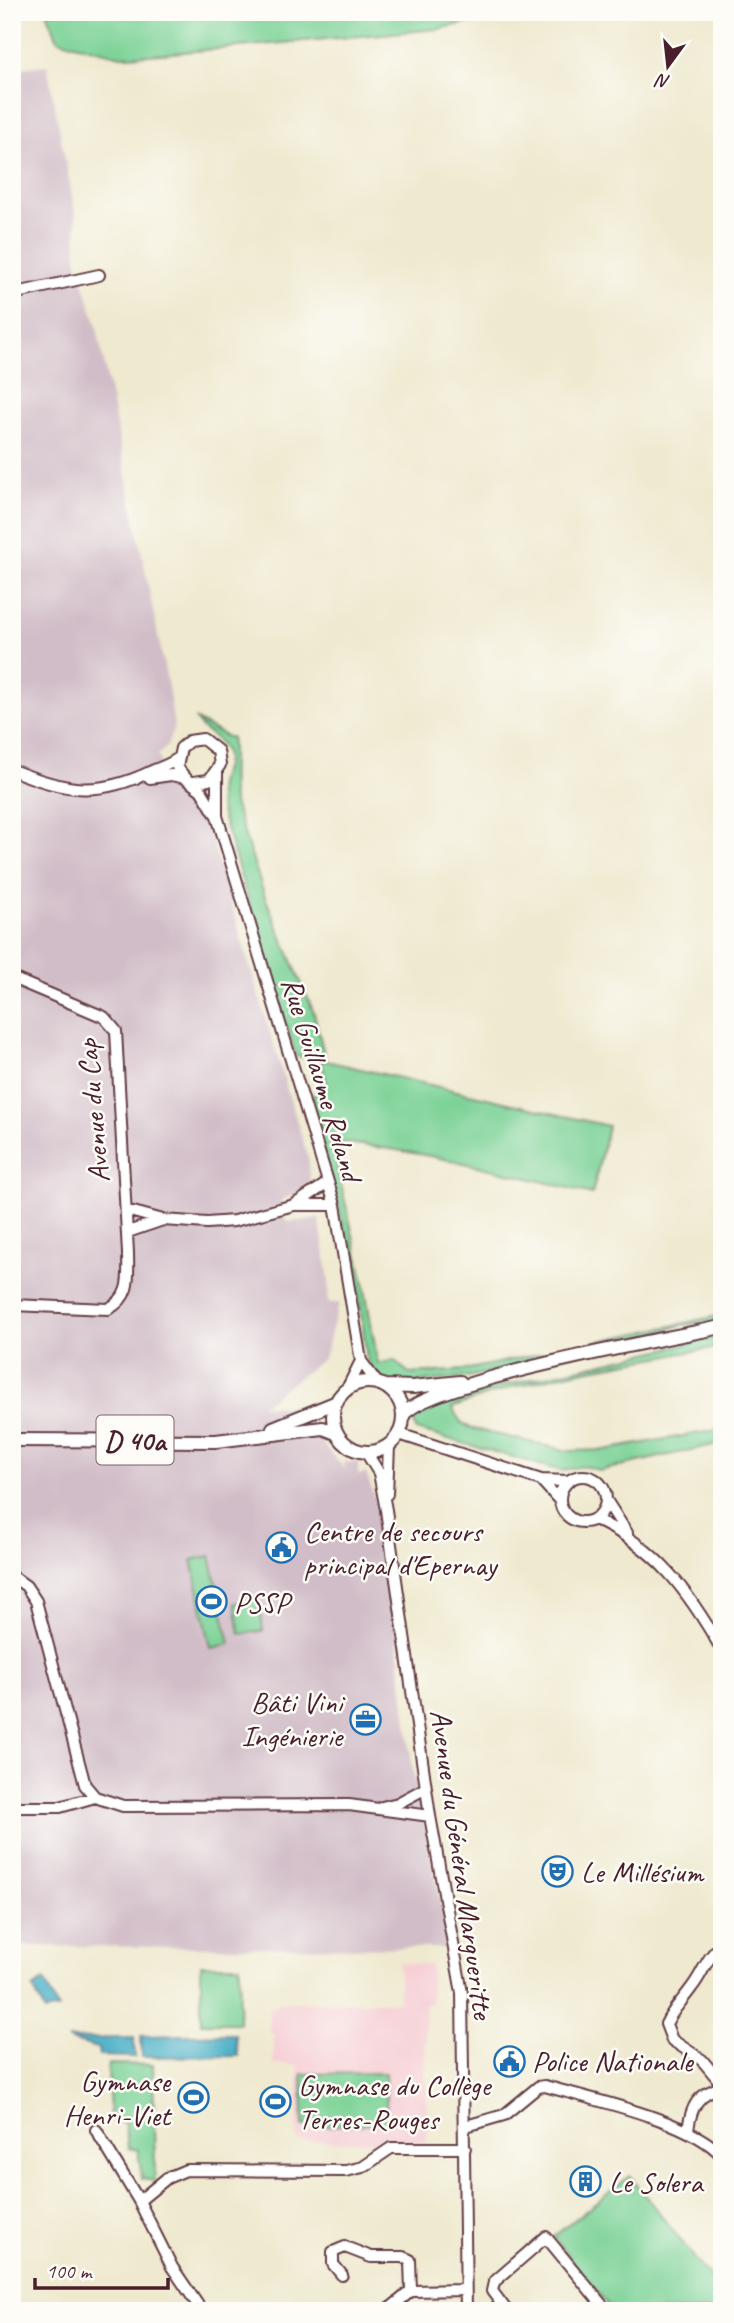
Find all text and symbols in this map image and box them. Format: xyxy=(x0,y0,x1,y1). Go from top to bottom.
north arrow xyxy=(632,32,702,102)
text: N xyxy=(652,68,673,95)
street label: Rue Guillaume Roland xyxy=(273,972,372,1190)
street label: Avenue du Cap xyxy=(68,1036,118,1184)
road number: D 40a xyxy=(96,1416,174,1464)
place label: Centre de secours principal d'Epernay xyxy=(304,1512,499,1584)
public building icon: Centre de secours principal d'Epernay xyxy=(264,1531,298,1565)
place label: PSSP xyxy=(234,1583,293,1621)
sports icon: PSSP xyxy=(194,1585,228,1619)
place label: Bâti Vini Ingénierie xyxy=(241,1683,345,1755)
office icon: Bâti Vini Ingénierie xyxy=(348,1702,382,1736)
street label: Avenue du Général Margueritte xyxy=(421,1707,503,2023)
place label: Le Millésium xyxy=(581,1853,705,1891)
theatre icon: Le Millésium xyxy=(541,1855,575,1889)
place label: Police Nationale xyxy=(532,2042,695,2080)
public building icon: Police Nationale xyxy=(492,2044,526,2078)
place label: Gymnase Henri-Viet xyxy=(64,2062,173,2134)
place label: Gymnase du Collège Terres-Rouges xyxy=(298,2066,492,2138)
sports icon: Gymnase Henri-Viet xyxy=(176,2081,210,2115)
sports icon: Gymnase du Collège Terres-Rouges xyxy=(258,2085,292,2119)
place label: Le Solera xyxy=(609,2163,705,2201)
building icon: Le Solera xyxy=(569,2165,603,2199)
scale bar xyxy=(35,2246,168,2290)
text: 100 m xyxy=(46,2258,93,2284)

